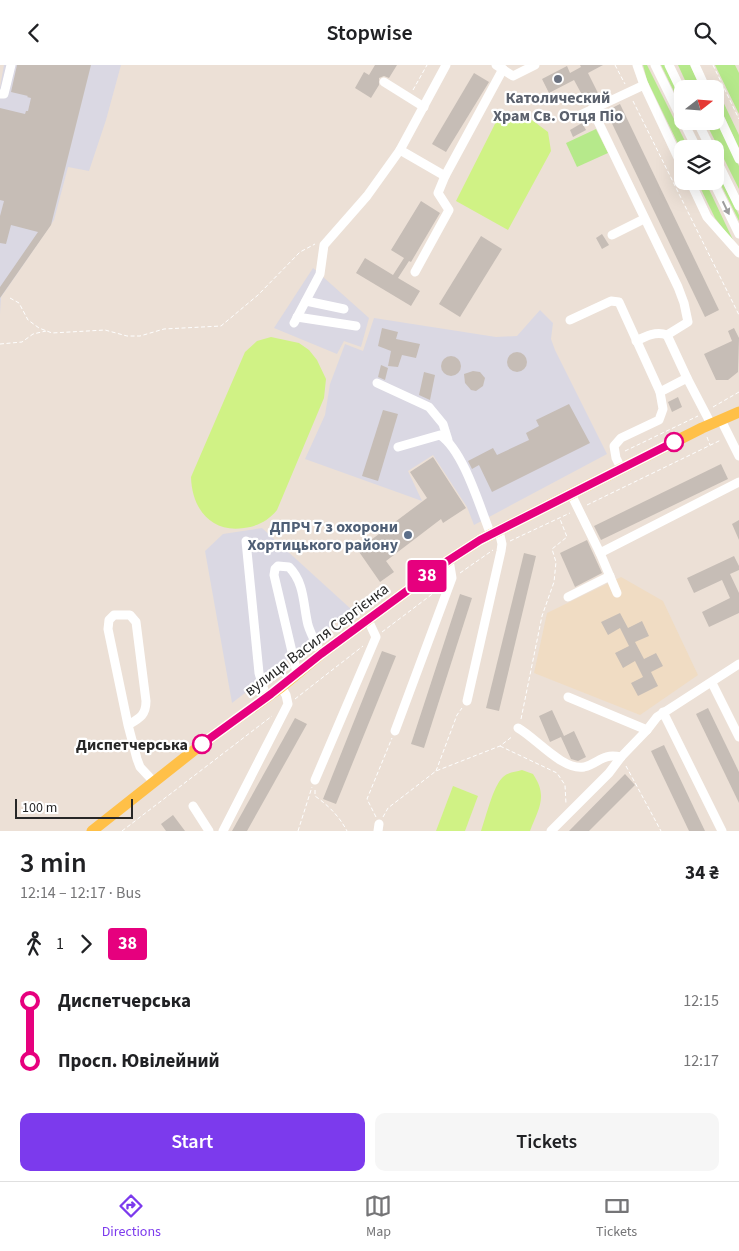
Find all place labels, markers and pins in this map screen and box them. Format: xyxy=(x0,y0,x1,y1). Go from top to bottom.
marker: Католический Храм Св. Отця Піо xyxy=(552,73,564,85)
place label: Католический Храм Св. Отця Піо xyxy=(493,87,623,127)
unlabelled marker xyxy=(664,432,684,452)
place label: ДПРЧ 7 з охорони Хортицького району xyxy=(248,516,399,556)
marker: ДПРЧ 7 з охорони Хортицького району xyxy=(402,529,414,541)
place label: Диспетчерська xyxy=(76,734,188,756)
marker: Диспетчерська xyxy=(192,734,212,754)

